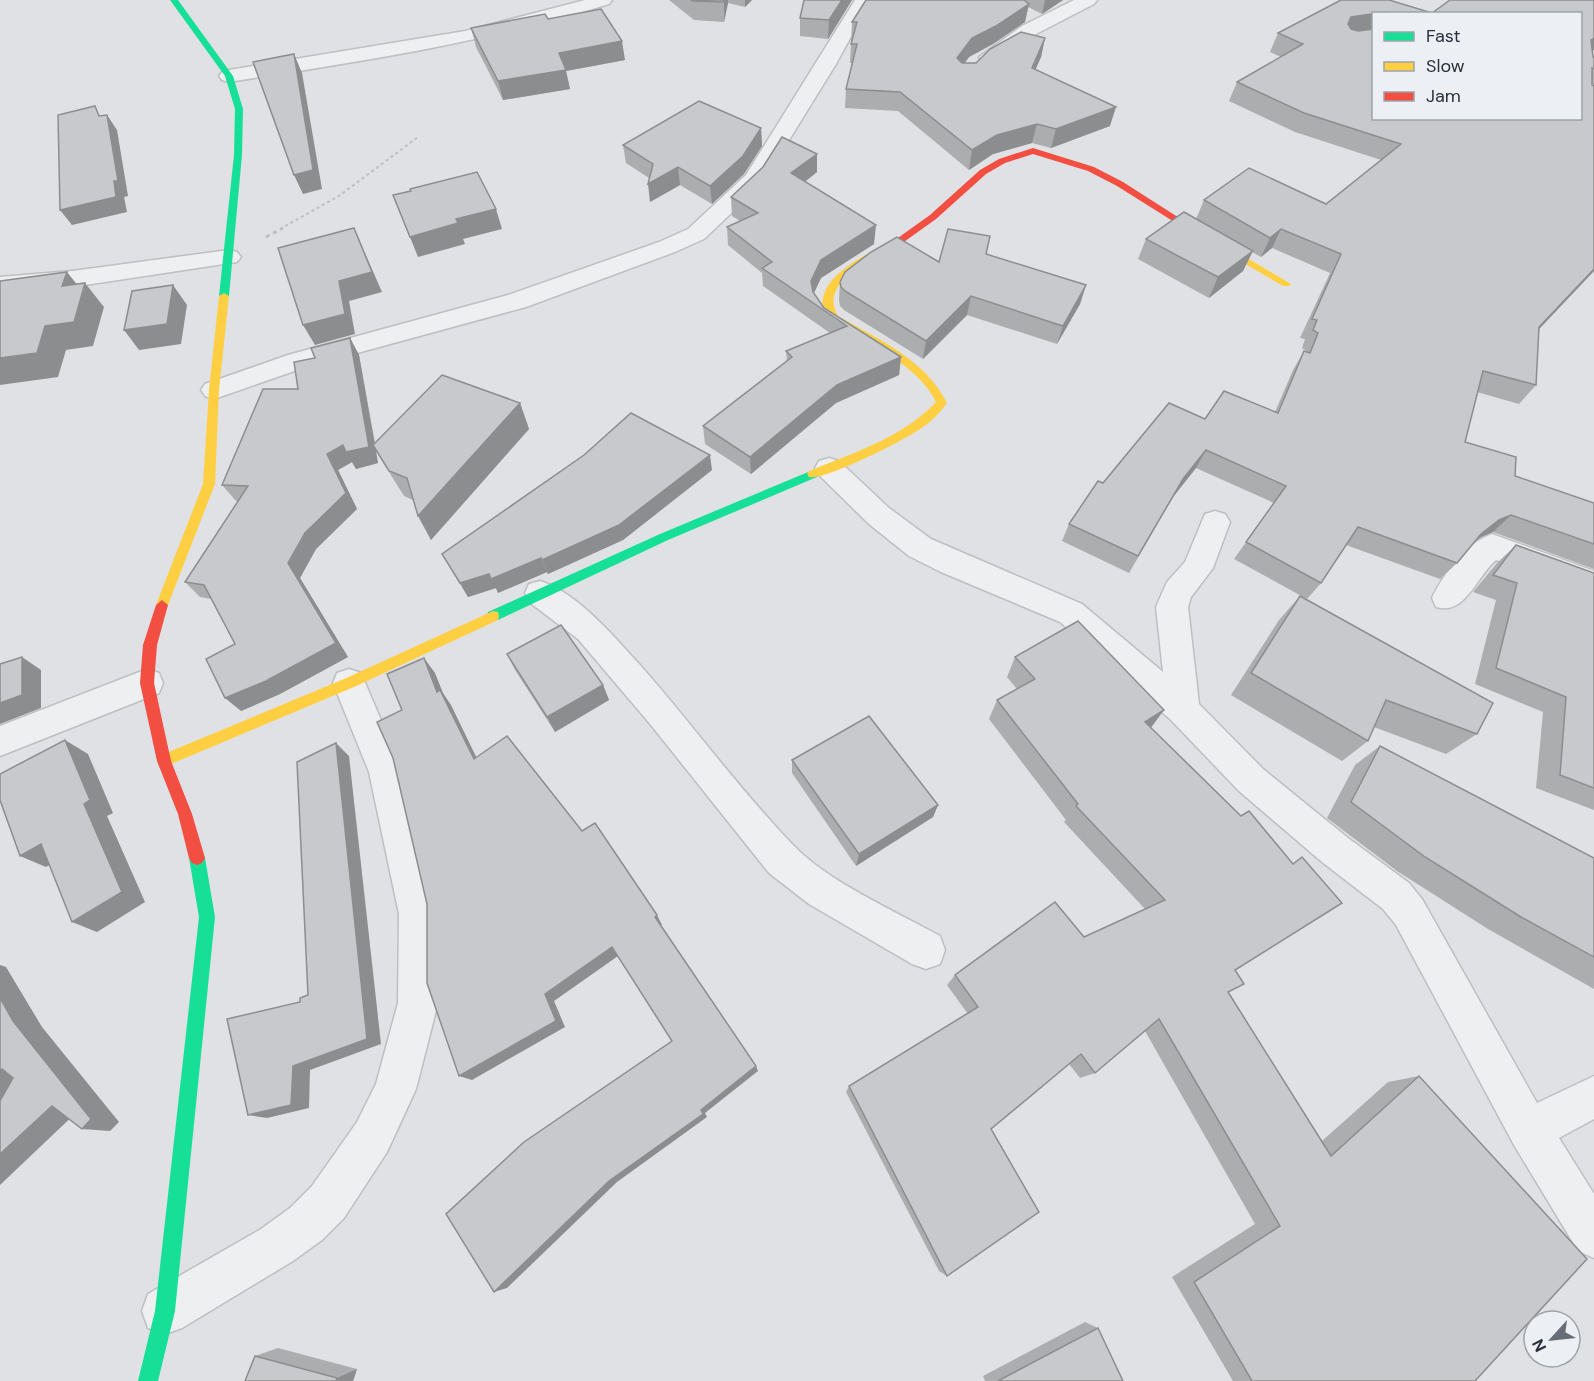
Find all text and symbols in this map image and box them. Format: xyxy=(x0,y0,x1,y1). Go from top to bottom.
legend xyxy=(1372,12,1582,120)
text: Fast xyxy=(1426,24,1461,48)
text: Slow xyxy=(1426,54,1465,78)
text: Jam xyxy=(1426,84,1461,108)
north arrow xyxy=(1522,1309,1582,1369)
text: N xyxy=(1527,1336,1551,1356)

